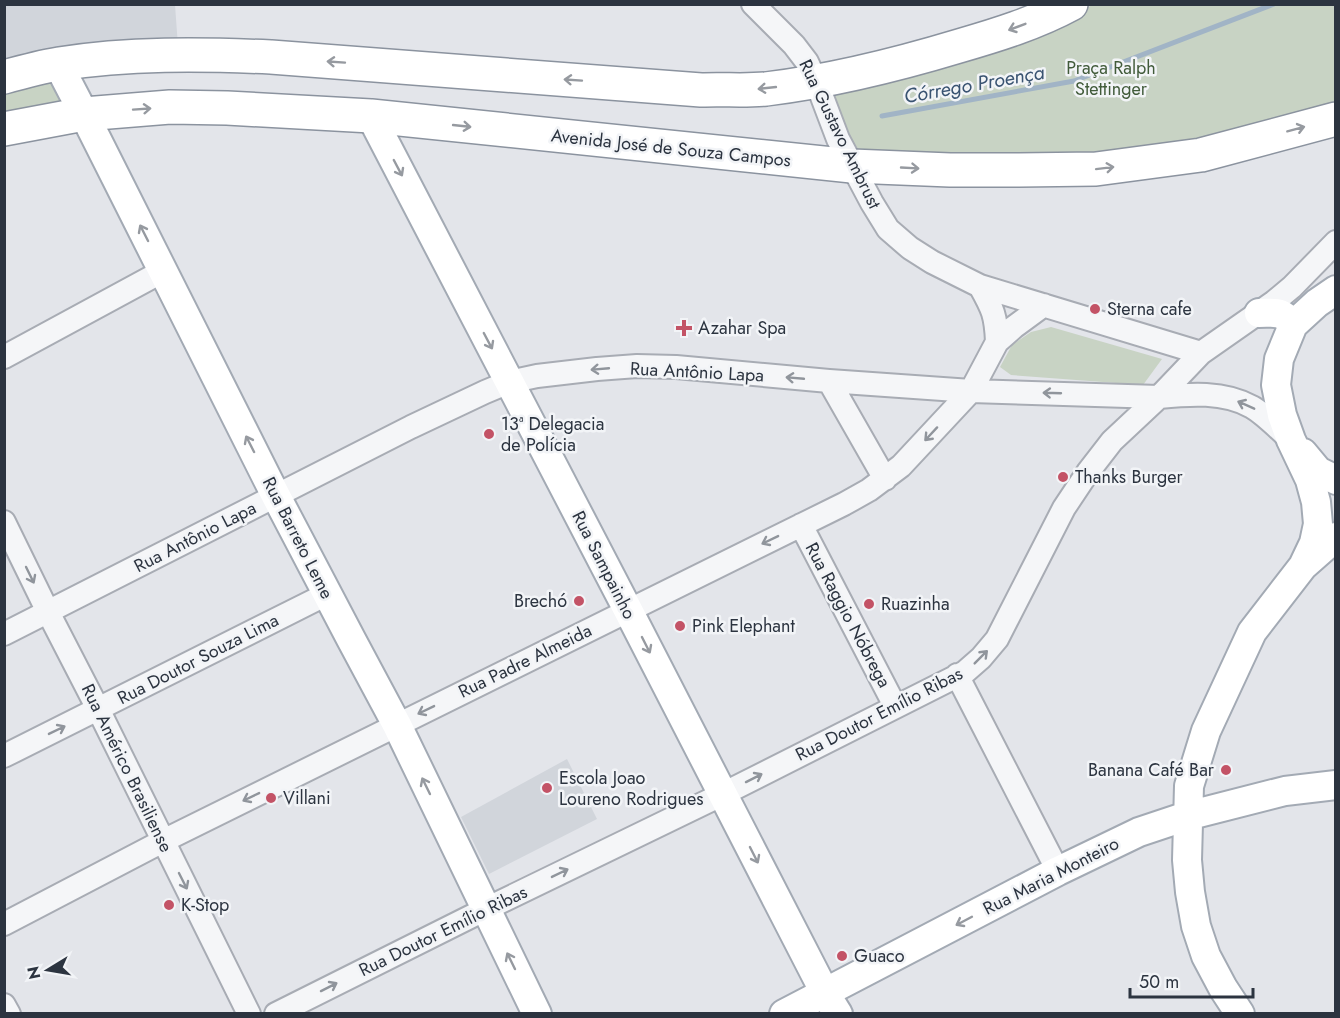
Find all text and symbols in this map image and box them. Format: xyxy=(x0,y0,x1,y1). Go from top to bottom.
one-way arrow xyxy=(1009,22,1027,33)
street label: Rua Gustavo Ambrust xyxy=(793,55,888,214)
park label: Praça Ralph Stettinger xyxy=(1066,55,1156,102)
one-way arrow xyxy=(327,56,347,67)
water label: Córrego Proença xyxy=(901,58,1047,111)
one-way arrow xyxy=(563,74,583,85)
one-way arrow xyxy=(758,83,778,94)
one-way arrow xyxy=(132,104,152,115)
one-way arrow xyxy=(452,121,472,132)
street label: Avenida José de Souza Campos xyxy=(550,122,792,174)
one-way arrow xyxy=(1286,123,1305,134)
one-way arrow xyxy=(393,159,404,177)
one-way arrow xyxy=(1095,162,1114,173)
one-way arrow xyxy=(900,163,920,174)
one-way arrow xyxy=(137,224,149,242)
place label: Sterna cafe xyxy=(1107,296,1192,322)
marker: Sterna cafe xyxy=(1088,302,1102,316)
place label: Azahar Spa xyxy=(698,315,786,341)
marker: Azahar Spa xyxy=(675,319,693,337)
one-way arrow xyxy=(483,332,494,350)
street label: Rua Antônio Lapa xyxy=(629,356,765,388)
one-way arrow xyxy=(591,364,611,375)
one-way arrow xyxy=(785,372,805,383)
one-way arrow xyxy=(1043,388,1063,399)
one-way arrow xyxy=(1237,399,1255,410)
place label: 13ª Delegacia de Polícia xyxy=(501,411,604,458)
one-way arrow xyxy=(924,426,938,441)
marker: 13ª Delegacia de Polícia xyxy=(482,427,496,441)
one-way arrow xyxy=(244,436,255,454)
place label: Thanks Burger xyxy=(1075,464,1183,490)
marker: Thanks Burger xyxy=(1056,470,1070,484)
street label: Rua Barreto Leme xyxy=(256,472,340,604)
street label: Rua Antônio Lapa xyxy=(129,495,261,579)
street label: Rua Sampainho xyxy=(566,506,643,624)
one-way arrow xyxy=(762,535,780,546)
street label: Rua Raggio Nóbrega xyxy=(799,538,897,692)
one-way arrow xyxy=(24,566,36,583)
place label: Brechó xyxy=(514,588,567,614)
place label: Ruazinha xyxy=(881,591,950,617)
marker: Brechó xyxy=(572,594,586,608)
marker: Ruazinha xyxy=(862,597,876,611)
street label: Rua Doutor Souza Lima xyxy=(113,607,283,711)
place label: Pink Elephant xyxy=(692,613,795,639)
street label: Rua Padre Almeida xyxy=(454,617,596,705)
marker: Pink Elephant xyxy=(673,619,687,633)
one-way arrow xyxy=(641,635,652,653)
one-way arrow xyxy=(973,650,988,665)
street label: Rua Doutor Emílio Ribas xyxy=(791,661,967,767)
street label: Rua Américo Brasiliense xyxy=(75,679,179,857)
one-way arrow xyxy=(417,705,435,717)
one-way arrow xyxy=(48,723,66,735)
place label: Banana Café Bar xyxy=(1088,757,1215,783)
marker: Banana Café Bar xyxy=(1219,763,1233,777)
place label: Escola Joao Loureno Rodrigues xyxy=(559,765,704,812)
one-way arrow xyxy=(745,772,762,784)
one-way arrow xyxy=(420,777,432,795)
marker: Escola Joao Loureno Rodrigues xyxy=(540,781,554,795)
place label: Villani xyxy=(283,785,331,811)
marker: Villani xyxy=(264,791,278,805)
one-way arrow xyxy=(243,792,261,803)
street label: Rua Maria Monteiro xyxy=(978,830,1124,922)
one-way arrow xyxy=(749,846,761,864)
one-way arrow xyxy=(551,867,568,879)
one-way arrow xyxy=(178,871,189,889)
street label: Rua Doutor Emílio Ribas xyxy=(354,879,532,983)
place label: K-Stop xyxy=(181,892,229,918)
marker: K-Stop xyxy=(162,898,176,912)
one-way arrow xyxy=(955,916,973,927)
north arrow xyxy=(18,940,78,1000)
place label: Guaco xyxy=(854,943,905,969)
marker: Guaco xyxy=(835,949,849,963)
one-way arrow xyxy=(505,952,517,970)
scale bar xyxy=(1130,961,1253,999)
text: N xyxy=(21,964,46,981)
text: 50 m xyxy=(1139,969,1179,995)
one-way arrow xyxy=(319,981,337,993)

